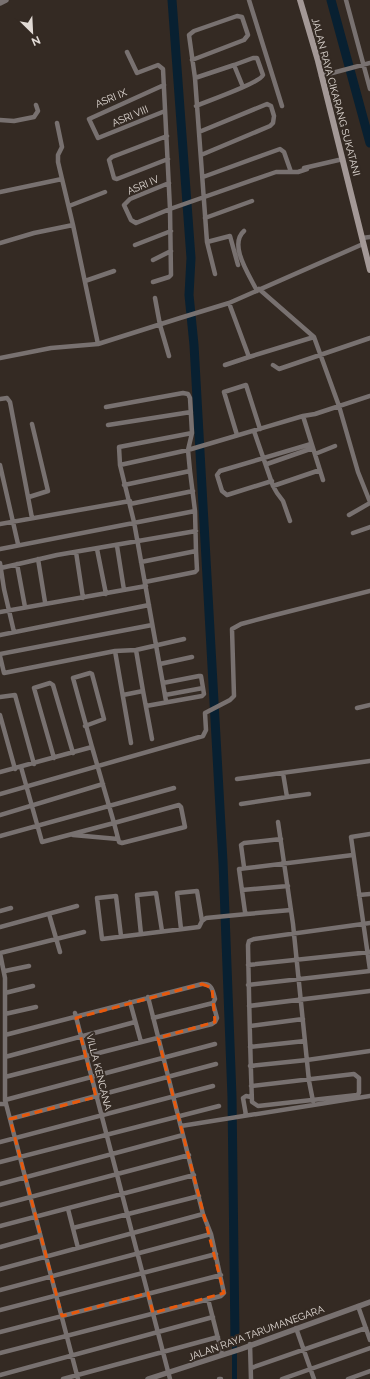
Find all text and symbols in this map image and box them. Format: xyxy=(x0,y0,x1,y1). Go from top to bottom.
north arrow xyxy=(12,12,52,52)
street label: JALAN RAYA CIKARANG SUKATANI xyxy=(310,17,362,177)
text: N xyxy=(29,33,42,48)
street label: ASRI IX xyxy=(94,86,129,110)
street label: ASRI VIII xyxy=(110,103,150,129)
street label: ASRI IV xyxy=(125,173,161,197)
street label: VILLA KENCANA xyxy=(84,1033,114,1111)
street label: JALAN RAYA TARUMANEGARA xyxy=(187,1303,326,1363)

